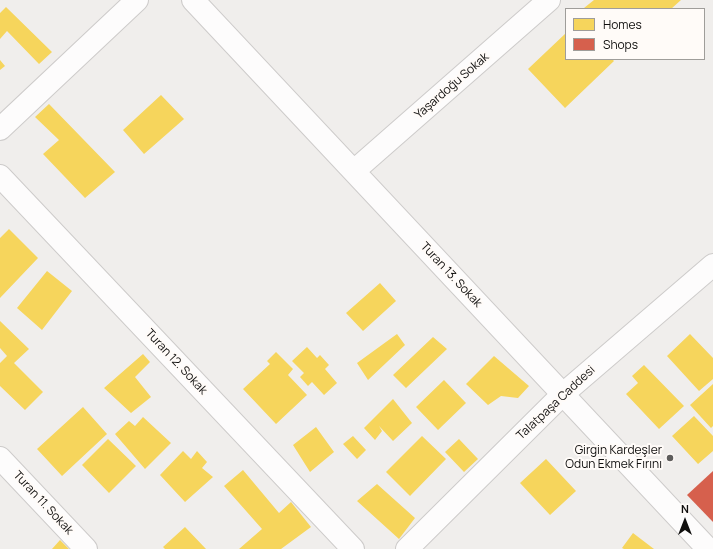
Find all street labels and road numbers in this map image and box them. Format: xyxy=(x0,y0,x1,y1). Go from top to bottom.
street label: Yaşardoğu Sokak xyxy=(412,50,492,122)
street label: Turan 13. Sokak xyxy=(417,239,485,311)
street label: Turan 12. Sokak xyxy=(142,326,210,398)
street label: Talatpaşa Caddesi xyxy=(514,363,598,443)
street label: Turan 11. Sokak xyxy=(10,468,76,538)

